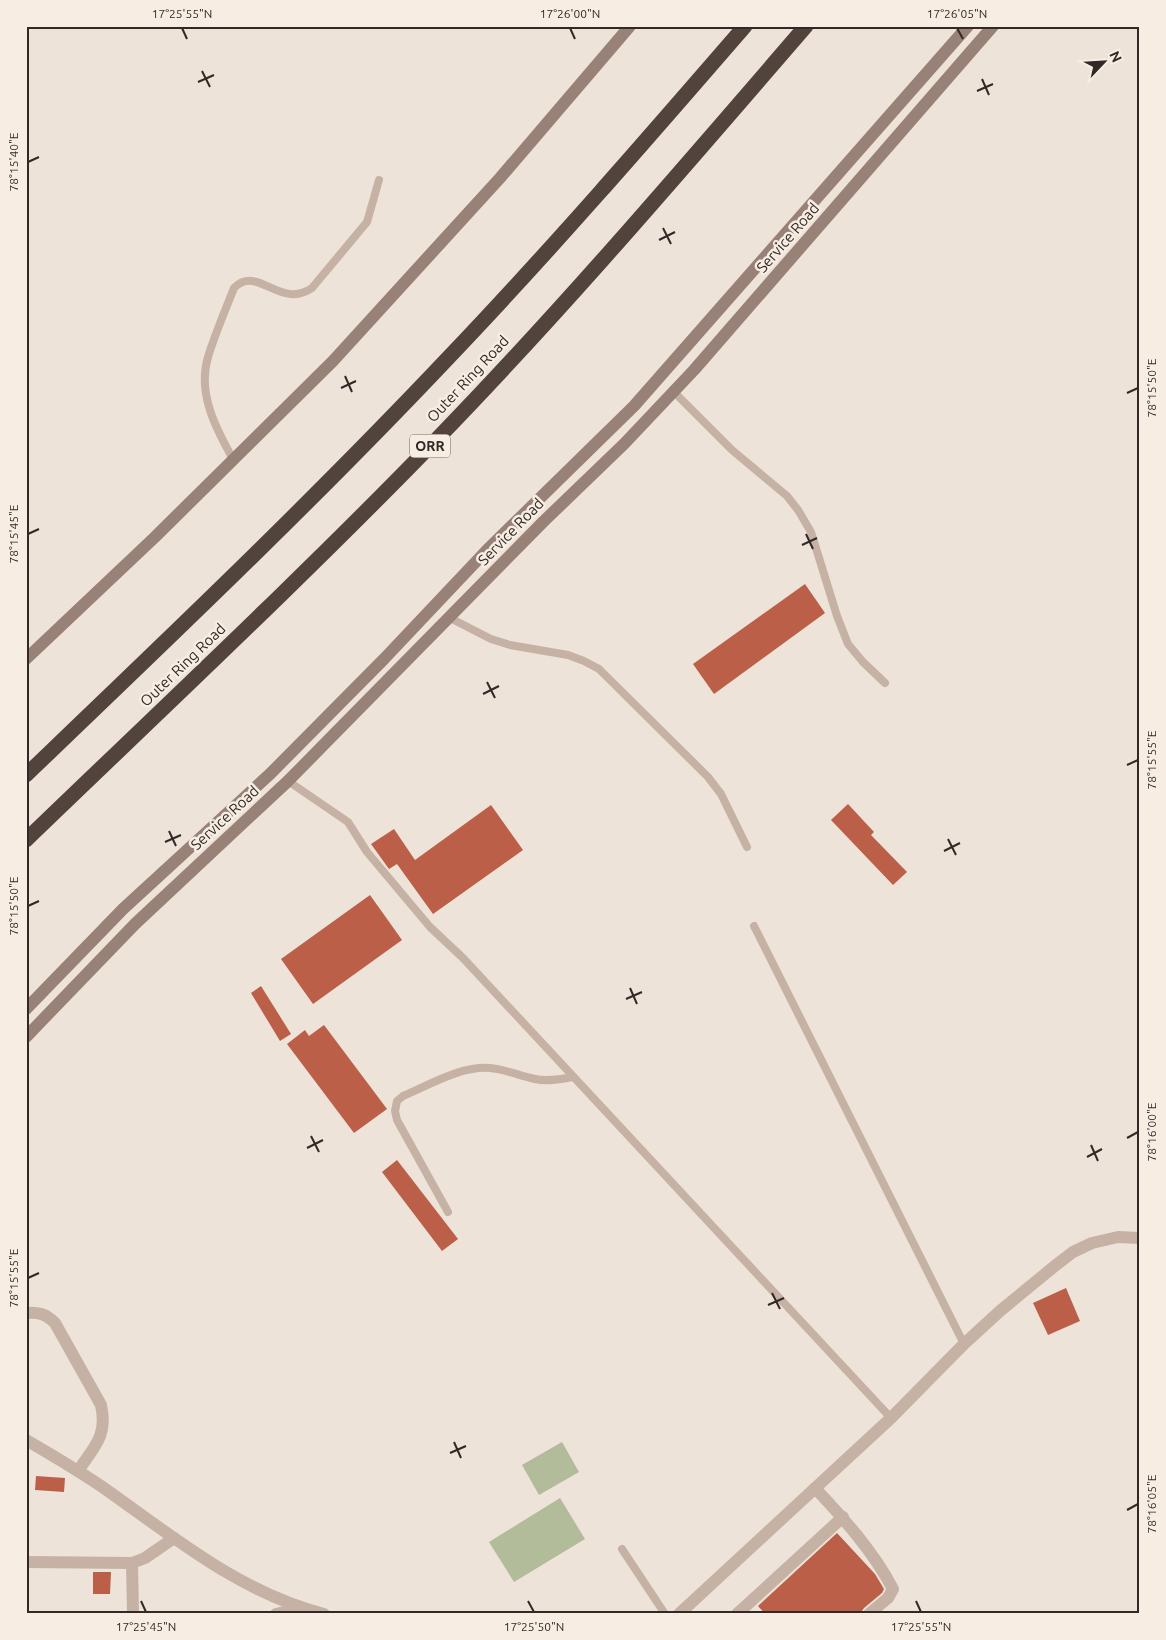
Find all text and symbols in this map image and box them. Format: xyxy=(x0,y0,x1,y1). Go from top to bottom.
text: 17°25'55"N xyxy=(152,7,212,20)
text: 17°26'00"N xyxy=(540,7,600,20)
text: 17°26'05"N xyxy=(927,7,987,20)
north arrow xyxy=(1078,38,1128,88)
text: N xyxy=(1106,48,1125,65)
text: 78°15'40"E xyxy=(7,132,20,191)
street label: Service Road xyxy=(753,200,822,276)
street label: Outer Ring Road xyxy=(423,332,512,425)
text: 78°15'50"E xyxy=(1145,358,1158,417)
road number: ORR xyxy=(410,434,450,458)
street label: Service Road xyxy=(475,495,547,569)
text: 78°15'45"E xyxy=(7,504,20,563)
street label: Outer Ring Road xyxy=(137,620,229,710)
text: 78°15'55"E xyxy=(1145,730,1158,789)
street label: Service Road xyxy=(187,782,262,853)
text: 78°15'50"E xyxy=(7,876,20,935)
text: 78°16'00"E xyxy=(1145,1102,1158,1161)
text: 78°15'55"E xyxy=(7,1248,20,1307)
text: 78°16'05"E xyxy=(1145,1474,1158,1533)
text: 17°25'45"N xyxy=(116,1620,176,1633)
text: 17°25'50"N xyxy=(504,1620,564,1633)
text: 17°25'55"N xyxy=(891,1620,951,1633)

